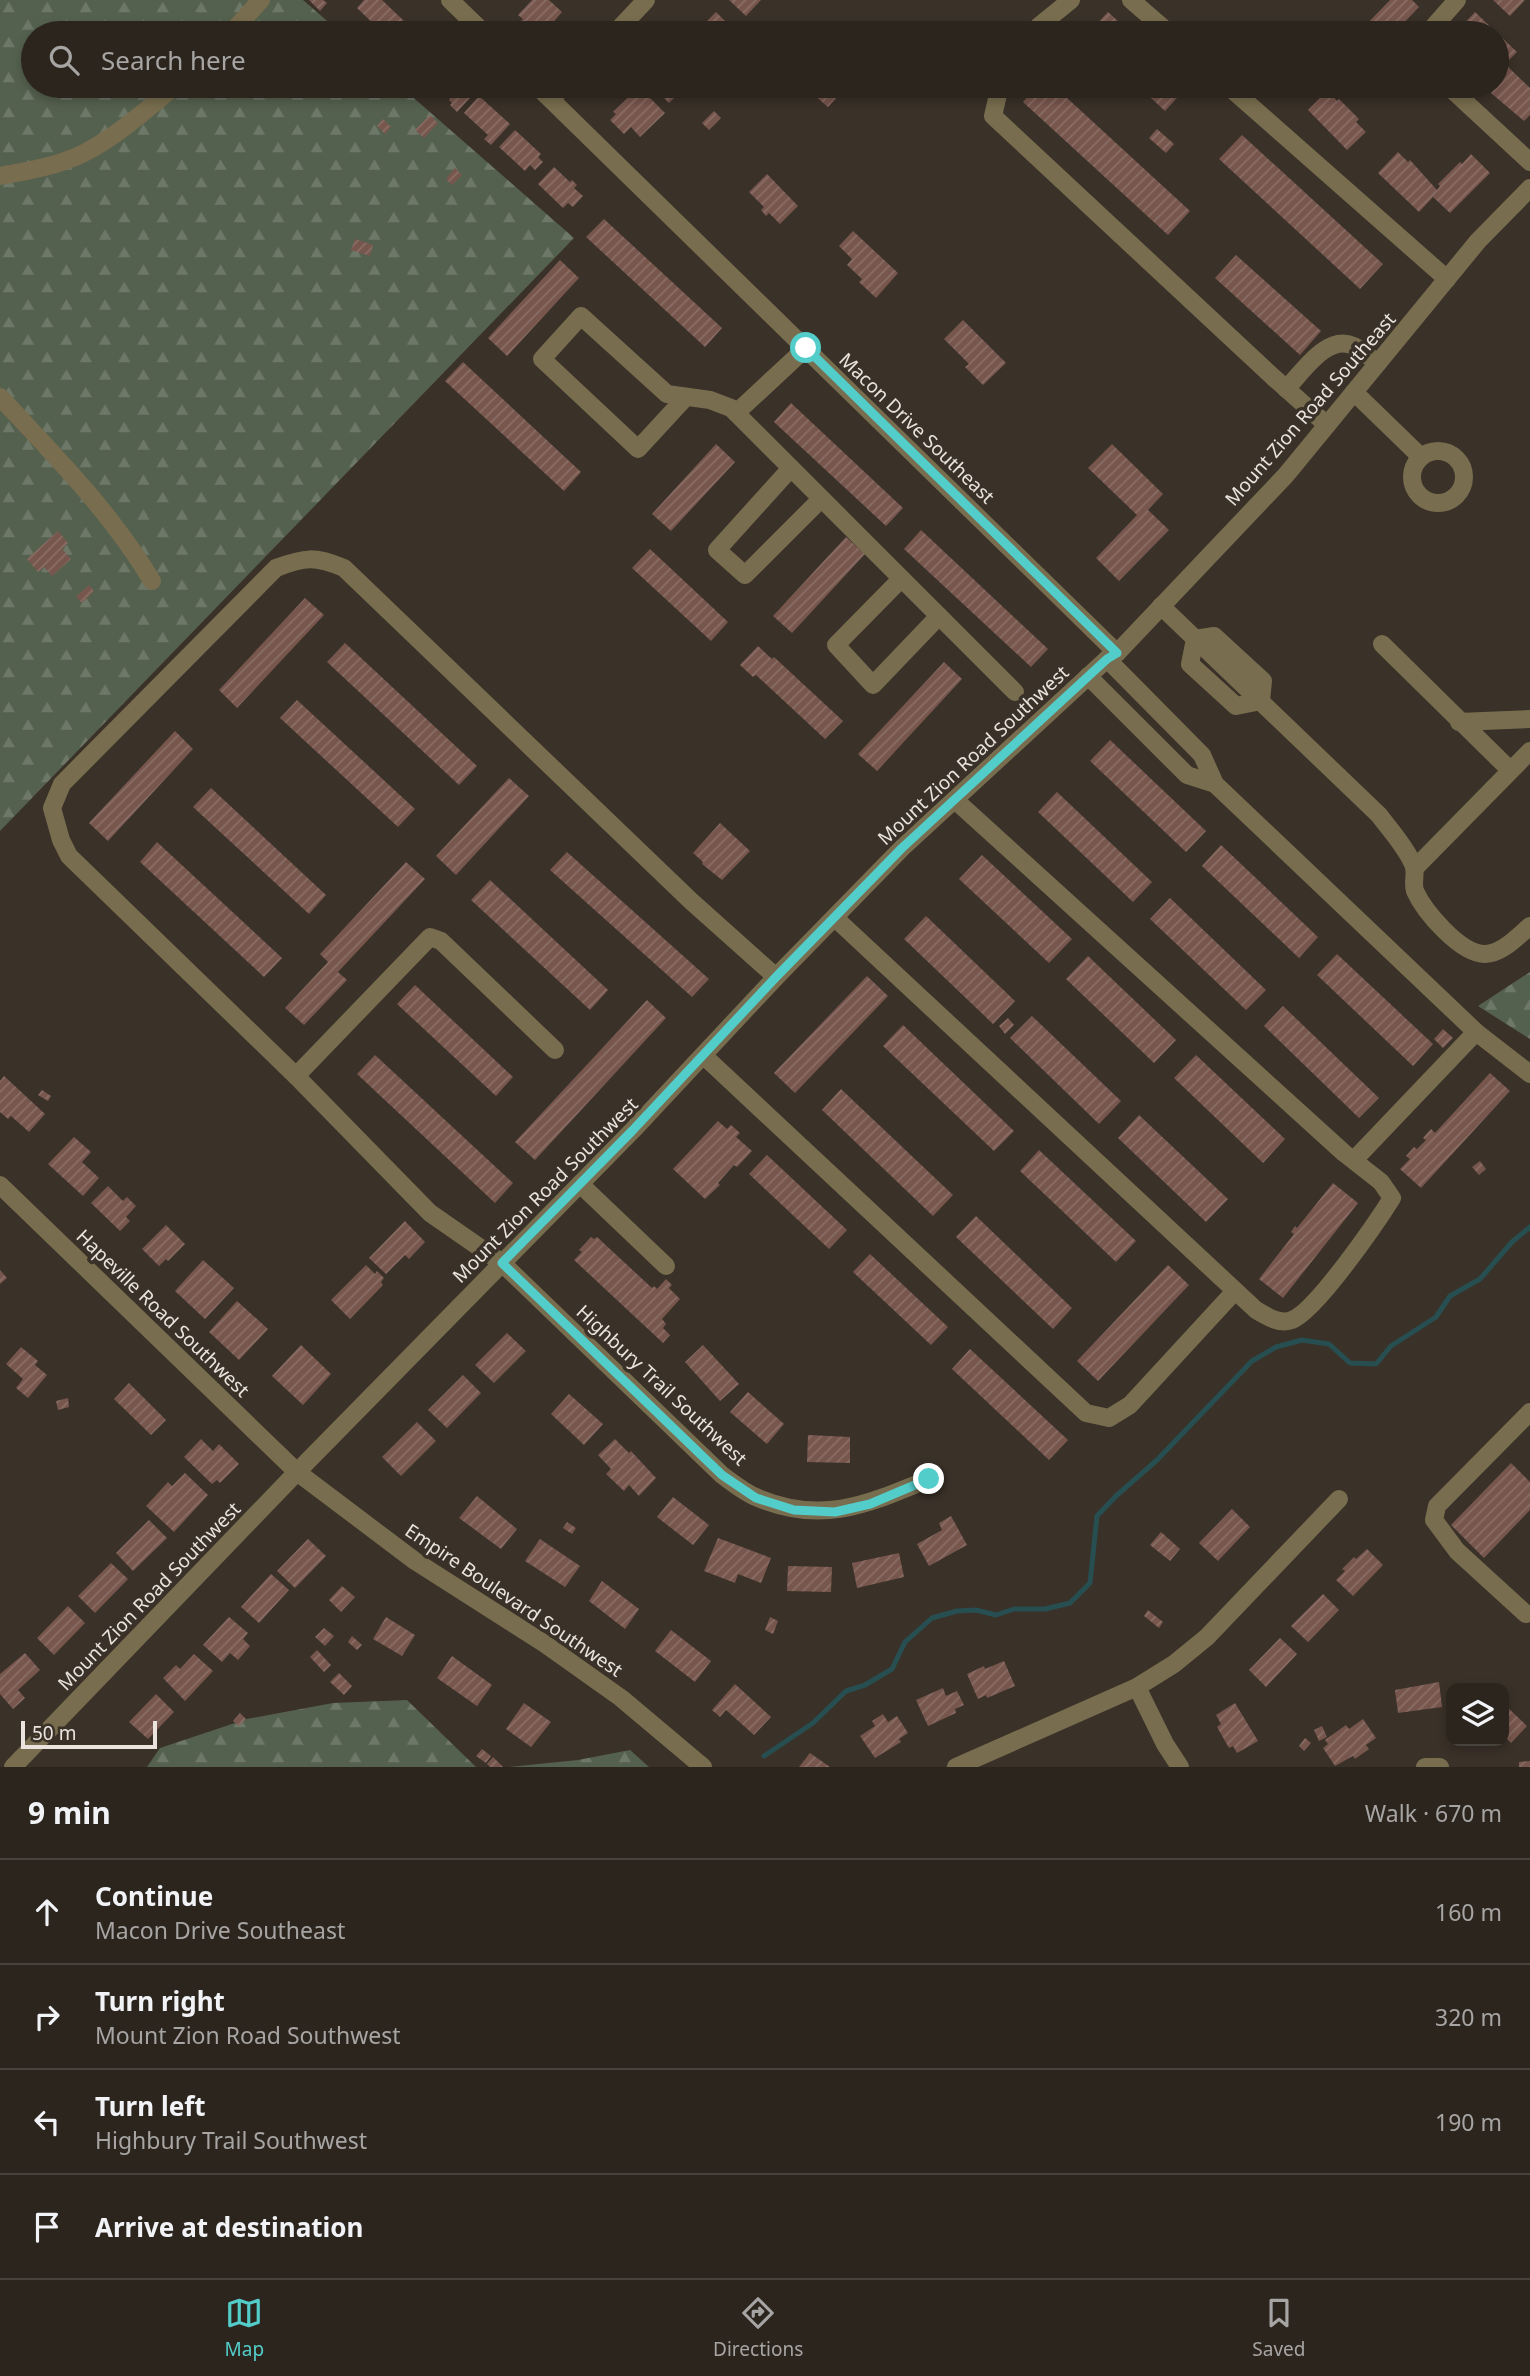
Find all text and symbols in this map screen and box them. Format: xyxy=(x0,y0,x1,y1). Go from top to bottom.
search box xyxy=(21,21,1509,98)
icon: search xyxy=(45,41,83,79)
text: Search here xyxy=(101,42,246,78)
street label: Mount Zion Road Southeast xyxy=(1219,307,1401,511)
route start xyxy=(790,332,821,363)
street label: Macon Drive Southeast xyxy=(834,347,1000,509)
street label: Mount Zion Road Southwest xyxy=(872,659,1074,851)
street label: Mount Zion Road Southwest xyxy=(447,1091,644,1288)
street label: Hapeville Road Southwest xyxy=(71,1223,255,1403)
street label: Highbury Trail Southwest xyxy=(571,1299,753,1471)
route end xyxy=(913,1463,944,1494)
street label: Mount Zion Road Southwest xyxy=(52,1496,246,1696)
street label: Empire Boulevard Southwest xyxy=(400,1517,628,1683)
map controls xyxy=(1446,1683,1509,1746)
button: layers xyxy=(1446,1683,1509,1746)
scale bar xyxy=(21,1718,158,1750)
text: 50 m xyxy=(32,1720,76,1746)
text: 9 min xyxy=(28,1792,111,1833)
text: Walk · 670 m xyxy=(1365,1797,1502,1829)
text: Continue xyxy=(95,1878,213,1914)
icon: ahead xyxy=(28,1893,66,1931)
text: 160 m xyxy=(1435,1896,1502,1928)
text: Macon Drive Southeast xyxy=(95,1914,345,1946)
text: Turn right xyxy=(95,1983,225,2019)
icon: right xyxy=(28,1998,66,2036)
text: 320 m xyxy=(1435,2001,1502,2033)
text: Mount Zion Road Southwest xyxy=(95,2019,401,2051)
text: Turn left xyxy=(95,2088,206,2124)
icon: left xyxy=(28,2103,66,2141)
text: 190 m xyxy=(1435,2106,1502,2138)
text: Highbury Trail Southwest xyxy=(95,2124,367,2156)
icon: arrive xyxy=(28,2208,66,2246)
text: Arrive at destination xyxy=(95,2209,364,2245)
tab: Map xyxy=(225,2294,264,2362)
tab: Directions xyxy=(713,2294,803,2362)
tab: Saved xyxy=(1252,2294,1305,2362)

